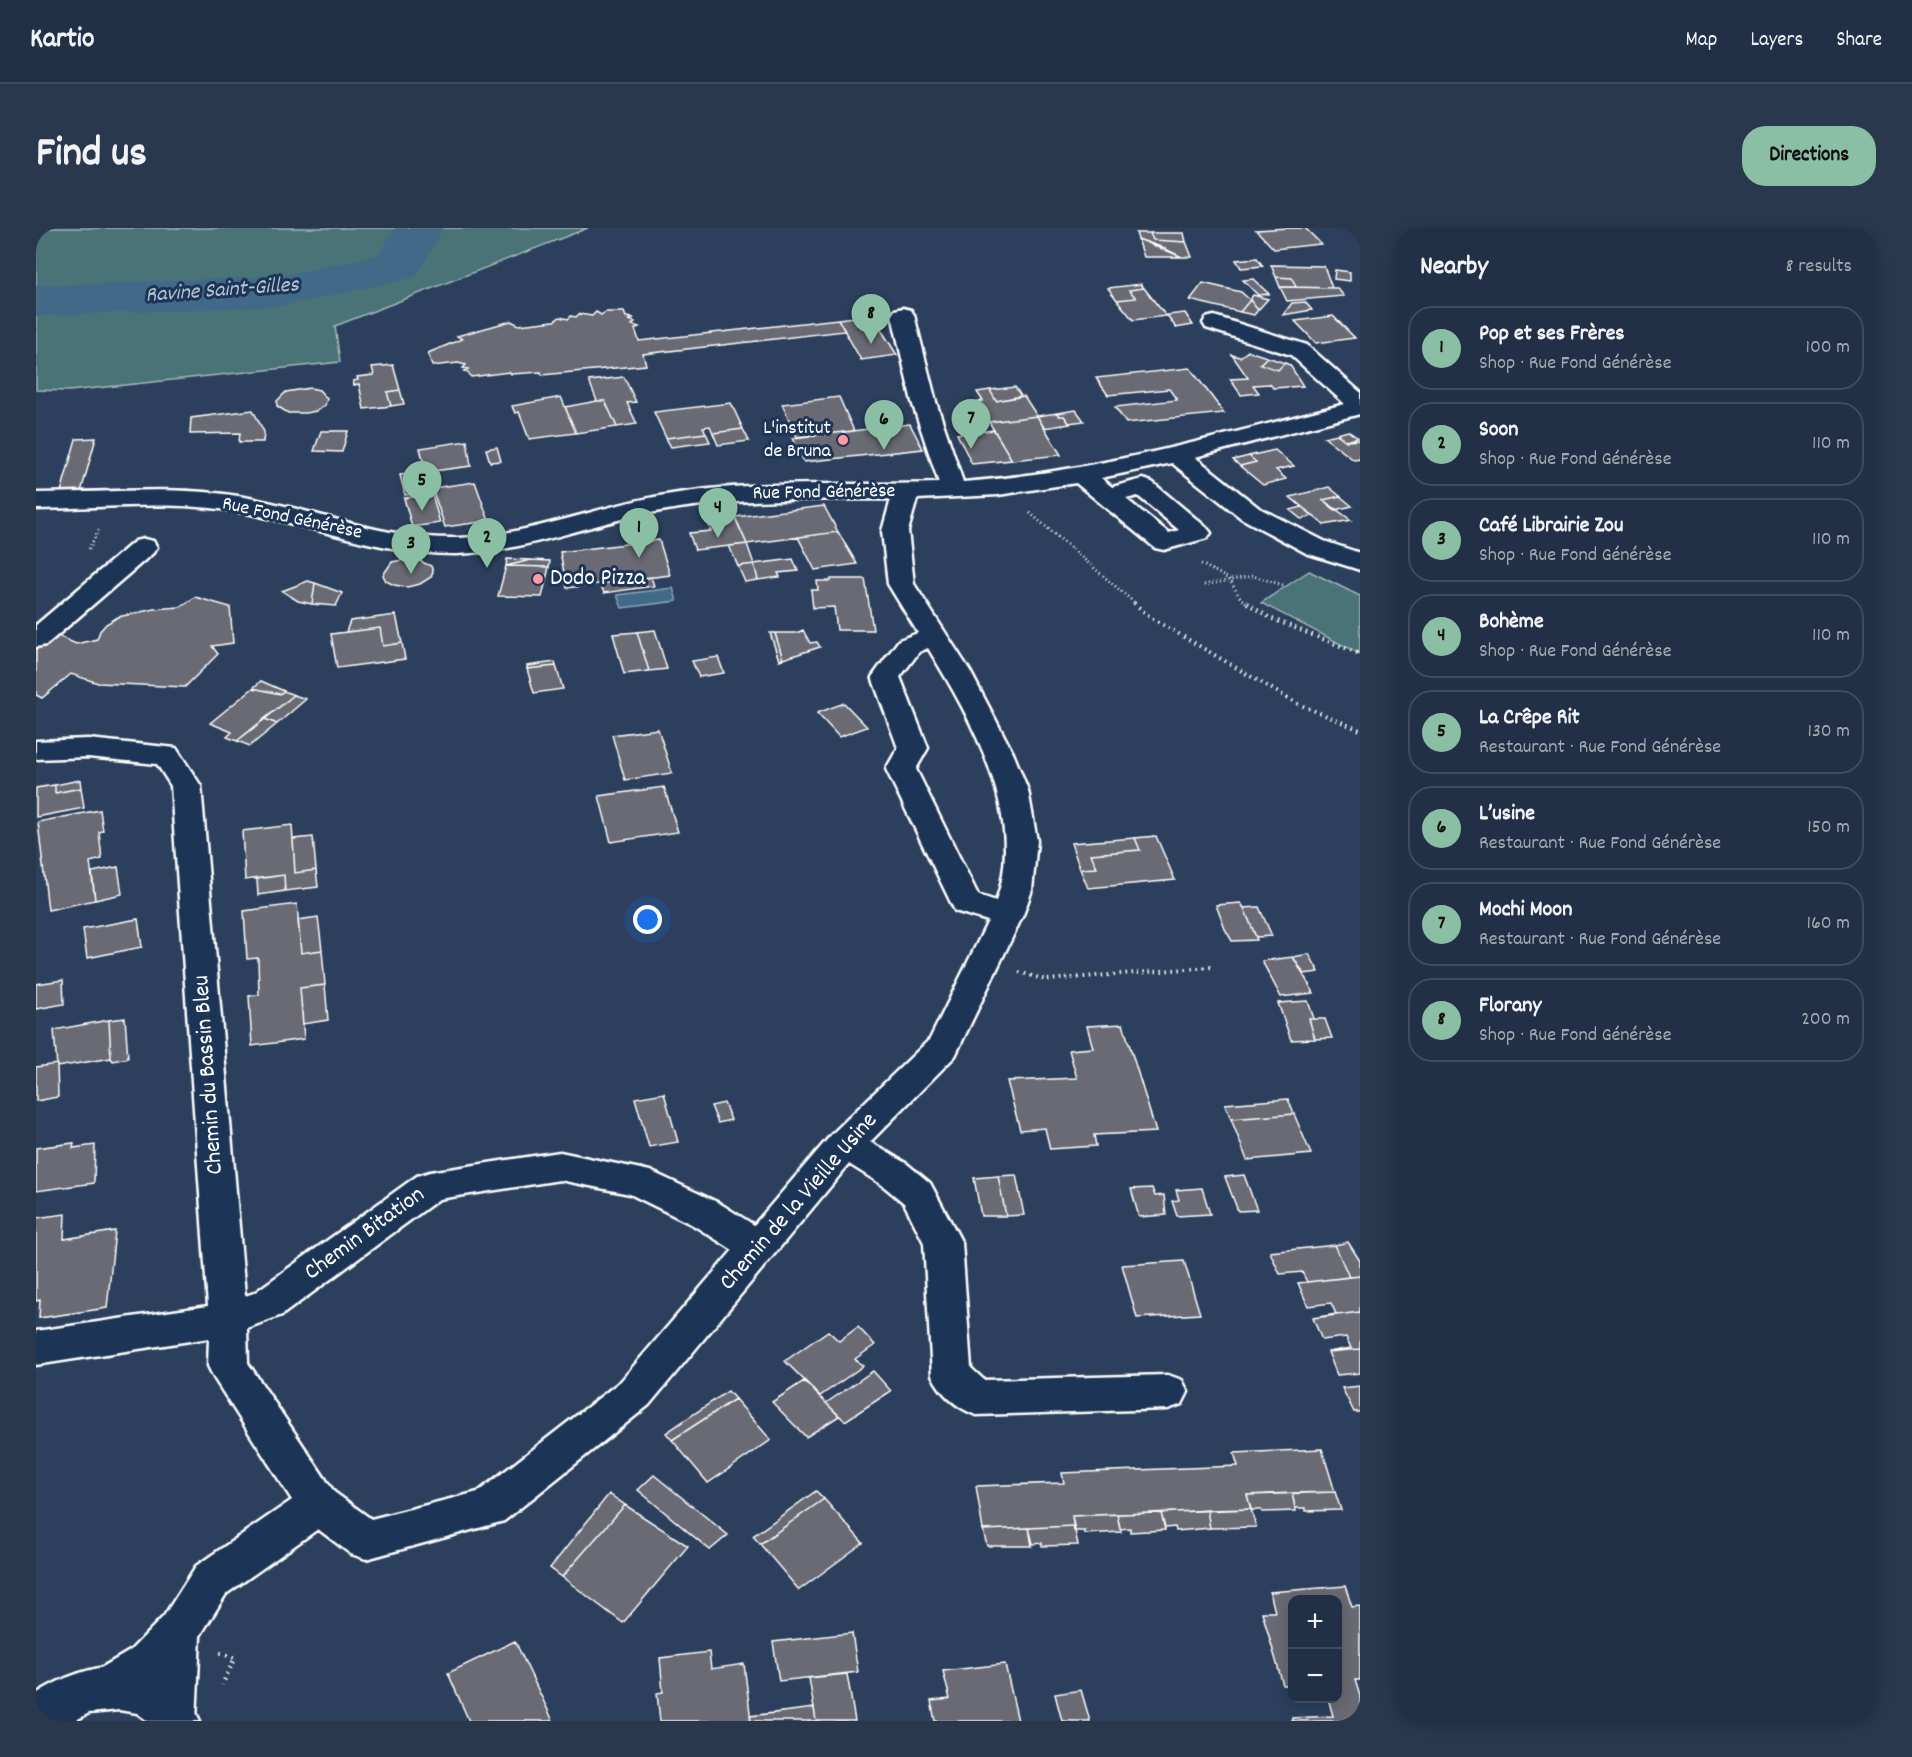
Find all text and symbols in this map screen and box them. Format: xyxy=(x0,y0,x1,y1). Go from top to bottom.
text: Kartio xyxy=(30,21,94,61)
text: Map xyxy=(1686,26,1717,56)
text: Layers xyxy=(1750,26,1803,56)
text: Share xyxy=(1836,26,1882,56)
text: Find us xyxy=(36,126,147,186)
button: Directions xyxy=(1742,126,1876,186)
text: Nearby xyxy=(1420,249,1488,286)
text: 8 results xyxy=(1786,253,1852,281)
water label: Ravine Saint-Gilles xyxy=(144,270,300,312)
pin: 8 xyxy=(852,294,890,344)
text: Pop et ses Frères xyxy=(1479,319,1625,350)
text: 1 xyxy=(1439,334,1444,362)
text: 100 m xyxy=(1806,334,1850,362)
text: Shop · Rue Fond Générèse xyxy=(1479,350,1671,378)
pin: 6 xyxy=(864,400,904,450)
pin: 7 xyxy=(952,400,990,449)
place label: L'institut de Bruna xyxy=(763,415,832,466)
text: Soon xyxy=(1479,415,1518,446)
text: 2 xyxy=(1437,430,1446,458)
text: 110 m xyxy=(1812,430,1850,458)
marker: L'institut de Bruna xyxy=(836,433,850,447)
text: Shop · Rue Fond Générèse xyxy=(1479,446,1671,474)
pin: 5 xyxy=(402,462,442,511)
street label: Rue Fond Générèse xyxy=(752,478,896,508)
pin: 4 xyxy=(698,488,738,538)
street label: Rue Fond Générèse xyxy=(219,490,365,548)
pin: 1 xyxy=(620,508,658,558)
text: Café Librairie Zou xyxy=(1479,511,1623,542)
pin: 2 xyxy=(468,518,506,568)
pin: 3 xyxy=(392,524,430,574)
text: 3 xyxy=(1437,526,1446,554)
text: 110 m xyxy=(1812,526,1850,554)
text: Shop · Rue Fond Générèse xyxy=(1479,542,1671,570)
place label: Dodo Pizza xyxy=(550,562,646,596)
marker: Dodo Pizza xyxy=(531,572,545,586)
text: Bohème xyxy=(1479,607,1544,638)
text: 4 xyxy=(1437,622,1446,650)
text: 110 m xyxy=(1812,622,1850,650)
text: Shop · Rue Fond Générèse xyxy=(1479,638,1671,666)
text: La Crêpe Rit xyxy=(1479,703,1580,734)
text: 5 xyxy=(1437,718,1446,746)
text: 130 m xyxy=(1808,718,1850,746)
text: Restaurant · Rue Fond Générèse xyxy=(1479,734,1721,762)
text: L’usine xyxy=(1479,799,1535,830)
text: 6 xyxy=(1437,814,1446,842)
text: 150 m xyxy=(1807,814,1850,842)
text: Restaurant · Rue Fond Générèse xyxy=(1479,830,1721,858)
text: Mochi Moon xyxy=(1479,895,1572,926)
your location xyxy=(633,905,662,934)
text: 7 xyxy=(1438,910,1445,938)
text: 160 m xyxy=(1807,910,1850,938)
text: Restaurant · Rue Fond Générèse xyxy=(1479,926,1721,954)
street label: Chemin du Bassin Bleu xyxy=(185,974,233,1176)
text: Florany xyxy=(1479,991,1541,1022)
text: 8 xyxy=(1437,1006,1446,1034)
text: 200 m xyxy=(1801,1006,1850,1034)
text: Shop · Rue Fond Générèse xyxy=(1479,1022,1671,1050)
street label: Chemin de la Vieille Usine xyxy=(712,1105,886,1299)
street label: Chemin Bitation xyxy=(298,1179,432,1289)
map controls xyxy=(1288,1595,1342,1703)
button: + xyxy=(1288,1595,1342,1649)
button: − xyxy=(1288,1649,1342,1703)

